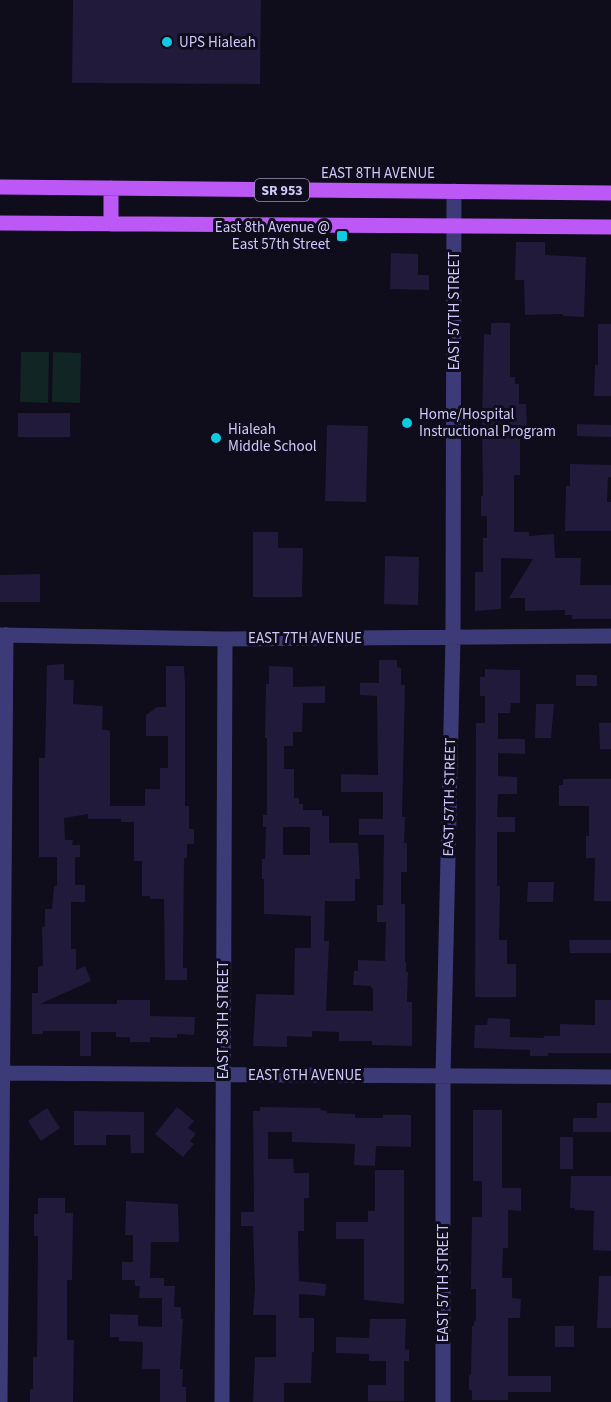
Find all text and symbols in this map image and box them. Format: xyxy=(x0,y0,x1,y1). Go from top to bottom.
place label: UPS Hialeah xyxy=(179,32,256,53)
marker: UPS Hialeah xyxy=(160,35,174,49)
street label: EAST 8TH AVENUE xyxy=(321,163,435,184)
road number: SR 953 xyxy=(255,179,309,201)
place label: East 8th Avenue @ East 57th Street xyxy=(215,217,330,255)
marker: East 8th Avenue @ East 57th Street xyxy=(335,229,349,243)
street label: EAST 57TH STREET xyxy=(444,252,465,370)
place label: Home/Hospital Instructional Program xyxy=(419,404,556,442)
marker: Home/Hospital Instructional Program xyxy=(400,416,414,430)
place label: Hialeah Middle School xyxy=(228,419,317,457)
marker: Hialeah Middle School xyxy=(209,431,223,445)
street label: EAST 7TH AVENUE xyxy=(248,628,362,649)
street label: EAST 57TH STREET xyxy=(438,737,461,857)
street label: EAST 58TH STREET xyxy=(213,961,234,1079)
street label: EAST 6TH AVENUE xyxy=(248,1065,362,1086)
street label: EAST 57TH STREET xyxy=(433,1224,454,1342)

